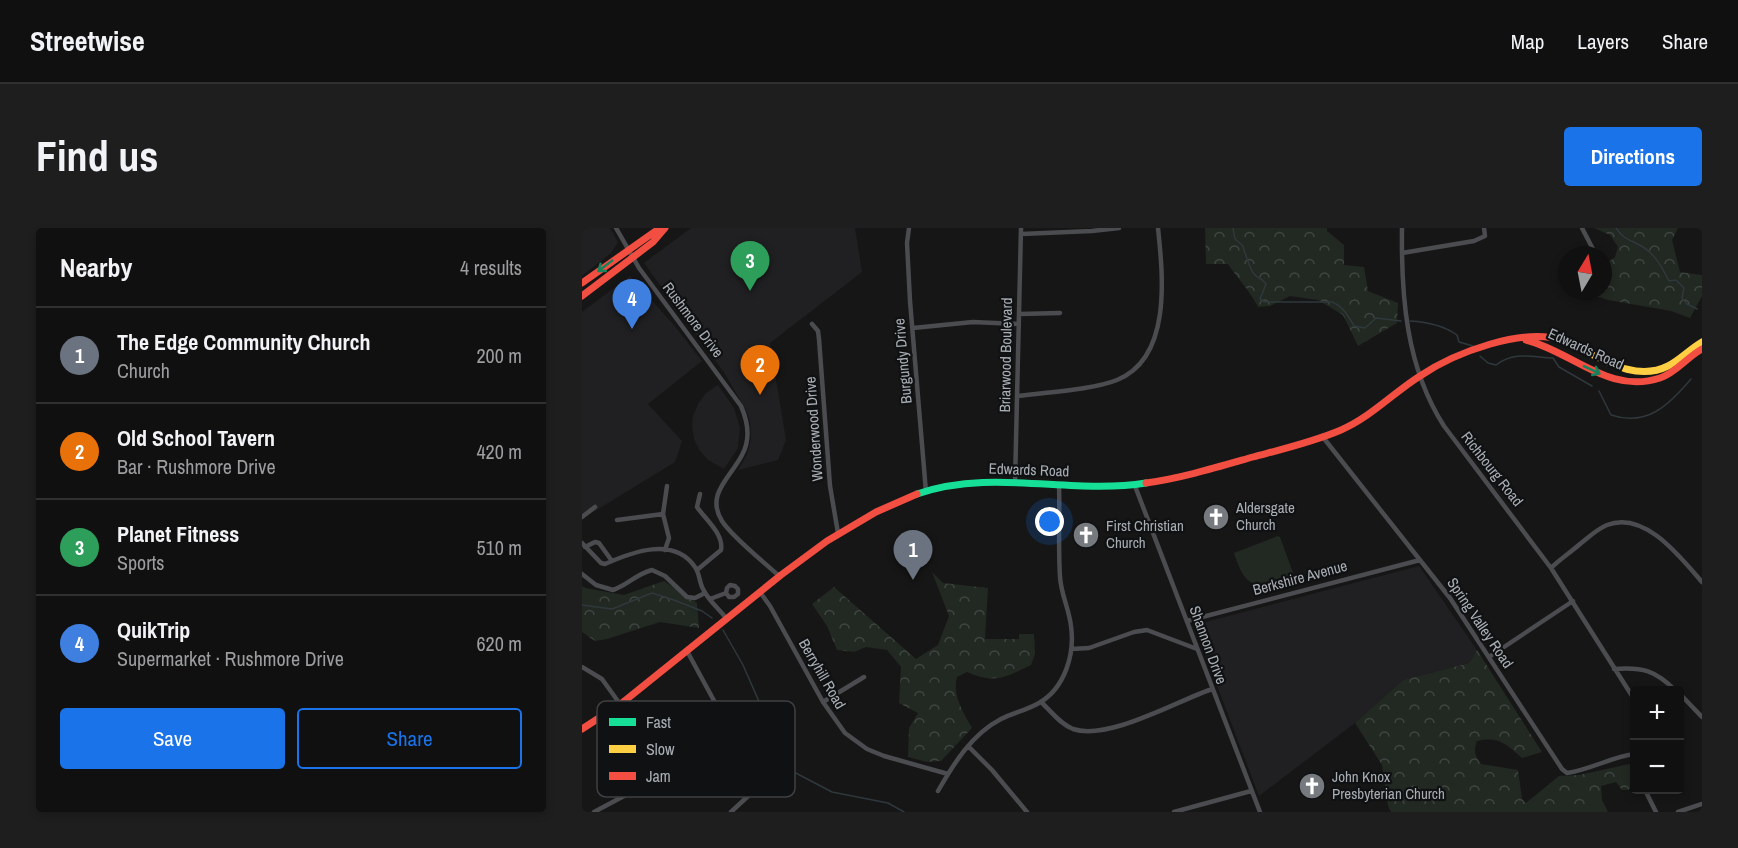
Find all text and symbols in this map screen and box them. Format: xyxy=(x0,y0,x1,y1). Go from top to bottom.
text: Streetwise xyxy=(30,22,145,60)
text: Map xyxy=(1511,27,1544,56)
text: Layers xyxy=(1577,27,1629,56)
text: Share xyxy=(1662,27,1708,56)
button: Directions xyxy=(1564,127,1702,186)
text: Find us xyxy=(36,128,158,184)
pin: 3 xyxy=(730,242,770,291)
north arrow xyxy=(1558,246,1612,300)
text: Nearby xyxy=(60,250,132,285)
text: 4 results xyxy=(460,254,522,281)
one-way arrow xyxy=(597,260,613,272)
street label: Rushmore Drive xyxy=(658,278,729,362)
pin: 4 xyxy=(613,279,652,329)
street label: Briarwood Boulevard xyxy=(994,297,1017,413)
street label: Burgundy Drive xyxy=(888,317,917,405)
street label: Edwards Road xyxy=(1545,323,1627,375)
text: The Edge Community Church xyxy=(117,327,371,357)
text: 1 xyxy=(75,342,84,369)
text: 200 m xyxy=(476,342,522,369)
pin: 2 xyxy=(740,346,780,395)
text: Church xyxy=(117,357,170,384)
one-way arrow xyxy=(1583,365,1601,377)
street label: Wonderwood Drive xyxy=(799,376,828,482)
text: Old School Tavern xyxy=(117,423,275,453)
street label: Richbourg Road xyxy=(1457,427,1528,510)
text: 2 xyxy=(75,438,84,465)
text: 420 m xyxy=(476,438,522,465)
text: Bar · Rushmore Drive xyxy=(117,453,276,480)
street label: Edwards Road xyxy=(988,458,1070,481)
place label: Aldersgate Church xyxy=(1235,497,1295,535)
church icon: Aldersgate Church xyxy=(1201,502,1231,532)
your location xyxy=(1035,507,1064,536)
place label: First Christian Church xyxy=(1106,515,1184,553)
text: Planet Fitness xyxy=(117,519,239,549)
church icon: First Christian Church xyxy=(1071,520,1101,550)
pin: 1 xyxy=(894,530,932,580)
text: 3 xyxy=(75,534,84,561)
text: 510 m xyxy=(476,534,522,561)
text: Sports xyxy=(117,549,164,576)
street label: Berkshire Avenue xyxy=(1250,555,1350,600)
street label: Spring Valley Road xyxy=(1442,573,1518,672)
street label: Shannon Drive xyxy=(1185,603,1232,687)
text: QuikTrip xyxy=(117,615,190,645)
text: 4 xyxy=(75,630,84,657)
text: 620 m xyxy=(476,630,522,657)
street label: Berryhill Road xyxy=(794,635,851,713)
text: Supermarket · Rushmore Drive xyxy=(117,645,344,672)
map controls xyxy=(1630,686,1684,794)
button: + xyxy=(1630,686,1684,740)
legend xyxy=(597,701,795,797)
button: Save xyxy=(60,708,285,769)
button: Share xyxy=(297,708,522,769)
text: Fast xyxy=(646,711,671,733)
text: Slow xyxy=(646,738,675,760)
button: − xyxy=(1630,740,1684,794)
text: Jam xyxy=(646,765,671,787)
place label: John Knox Presbyterian Church xyxy=(1332,766,1445,804)
church icon: John Knox Presbyterian Church xyxy=(1297,771,1327,801)

